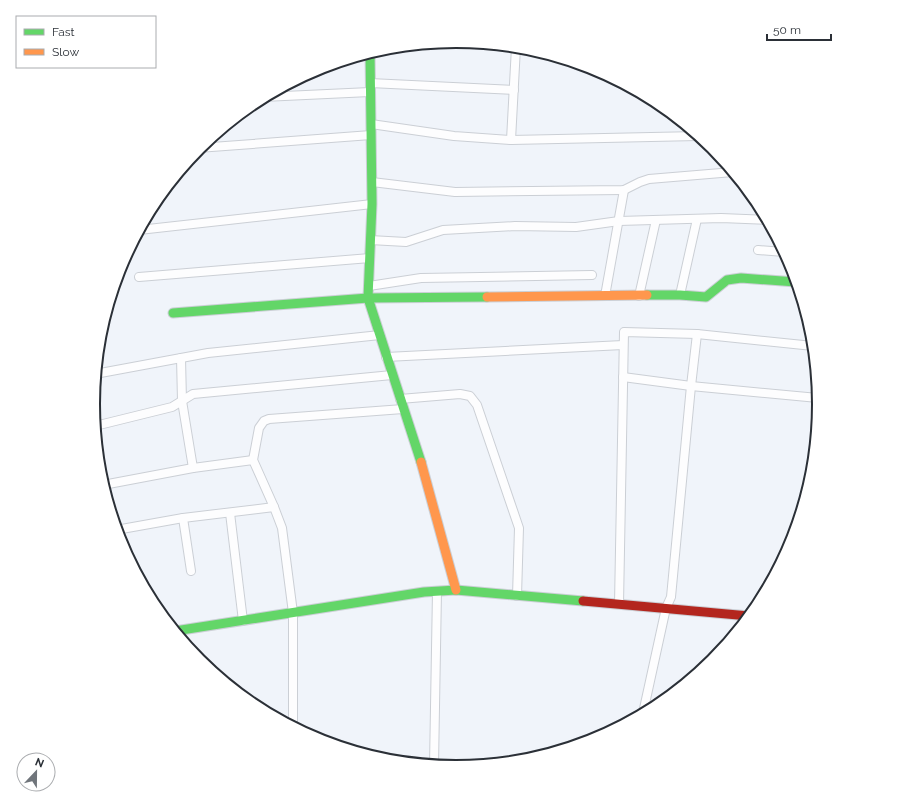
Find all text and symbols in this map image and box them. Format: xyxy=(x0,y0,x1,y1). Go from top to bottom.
legend xyxy=(16,16,156,68)
scale bar xyxy=(767,16,831,42)
text: 50 m xyxy=(773,23,801,37)
text: Fast xyxy=(52,25,75,39)
text: Slow xyxy=(52,45,79,59)
north arrow xyxy=(16,752,56,792)
text: N xyxy=(33,756,46,771)

